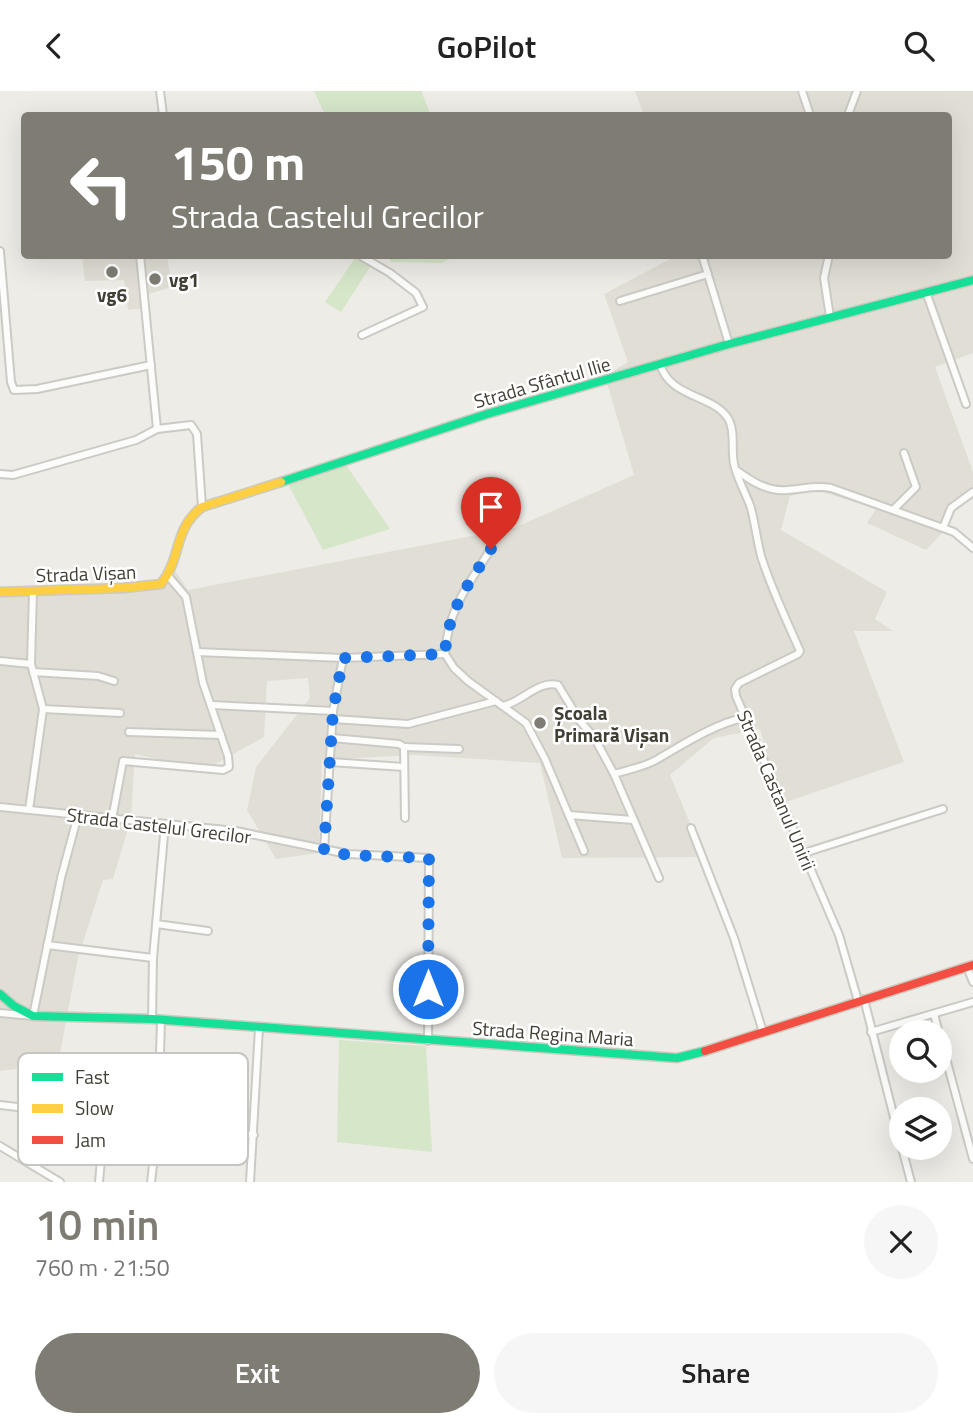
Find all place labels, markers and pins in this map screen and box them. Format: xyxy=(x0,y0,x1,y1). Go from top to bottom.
marker: vg6 xyxy=(104,264,120,280)
place label: vg1 xyxy=(169,265,199,294)
marker: vg1 xyxy=(147,271,163,287)
place label: vg6 xyxy=(97,280,127,309)
pin xyxy=(461,477,521,549)
place label: Școala Primară Vișan xyxy=(554,698,669,749)
marker: Școala Primară Vișan xyxy=(532,715,548,731)

